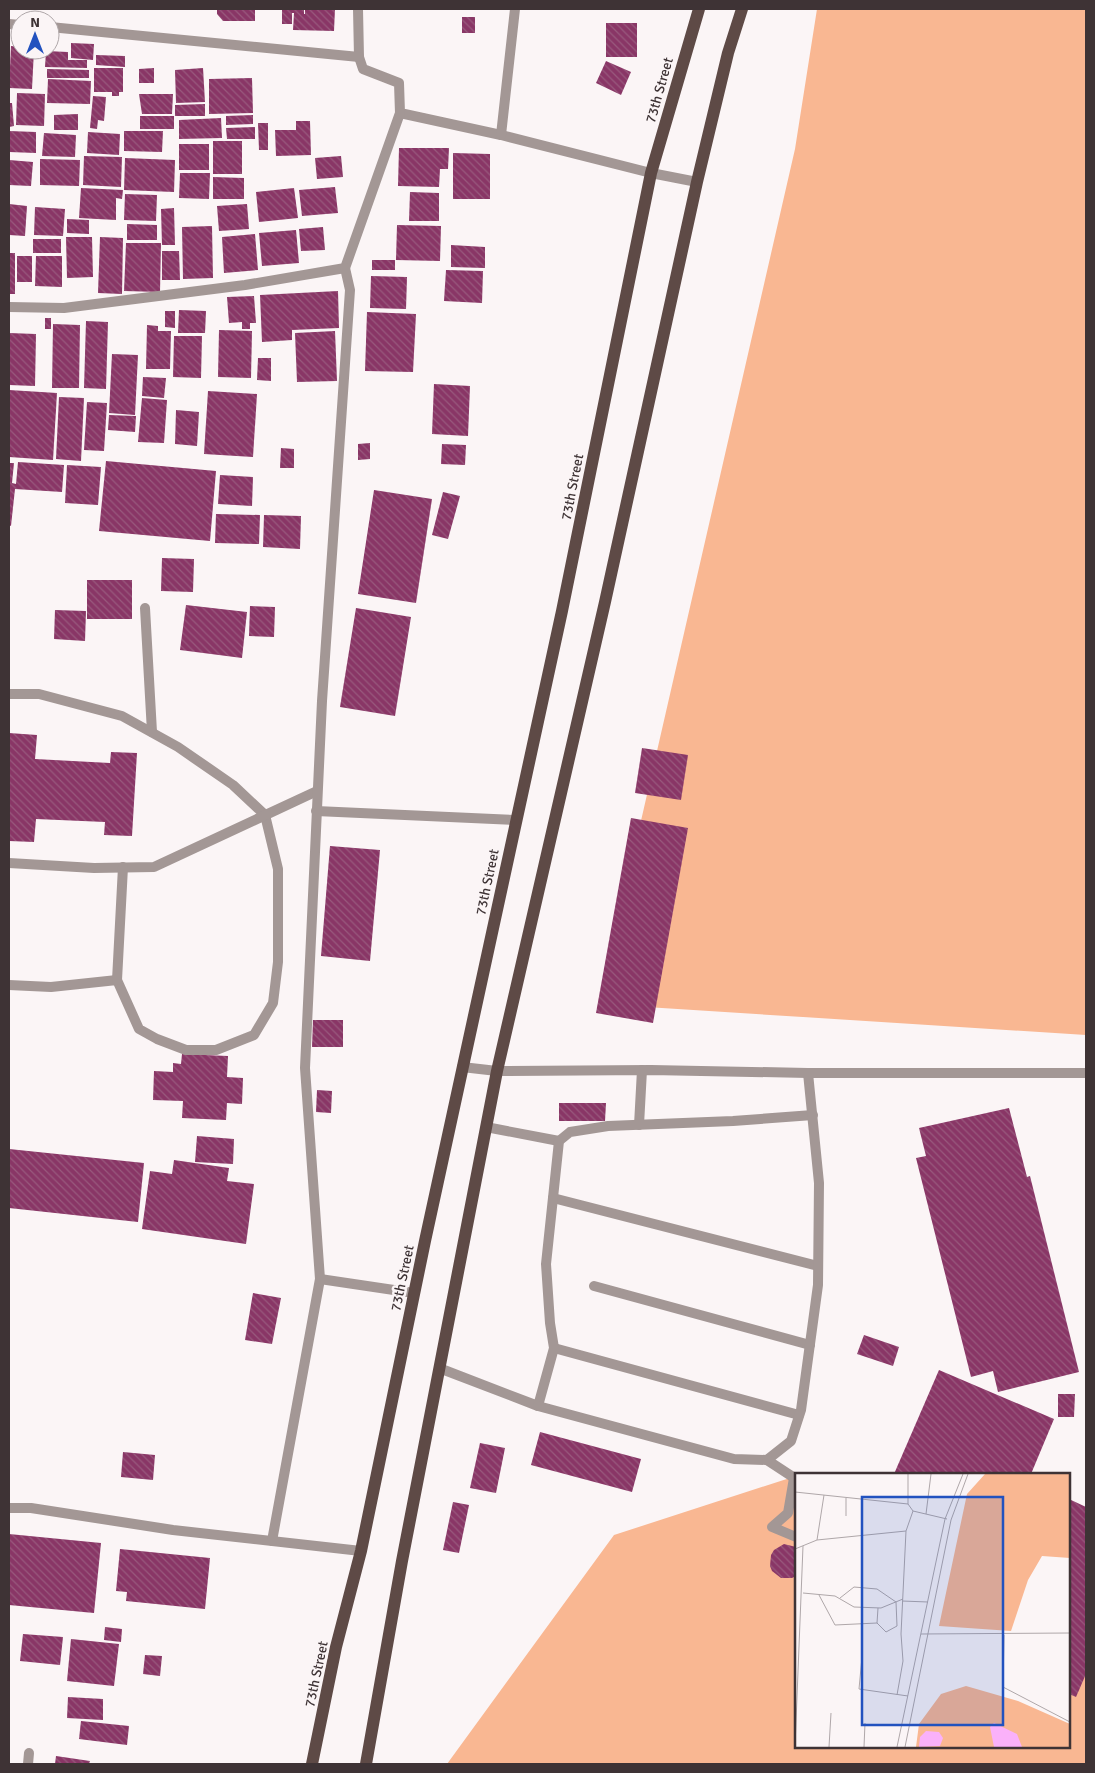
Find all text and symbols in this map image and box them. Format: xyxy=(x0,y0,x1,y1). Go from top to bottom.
north arrow xyxy=(10,10,60,60)
text: N xyxy=(30,14,40,31)
street label: 73th Street xyxy=(642,55,677,125)
street label: 73th Street xyxy=(558,452,587,522)
street label: 73th Street xyxy=(472,847,503,917)
street label: 73th Street xyxy=(387,1243,418,1313)
inset map xyxy=(795,1473,1070,1748)
street label: 73th Street xyxy=(301,1639,332,1709)

